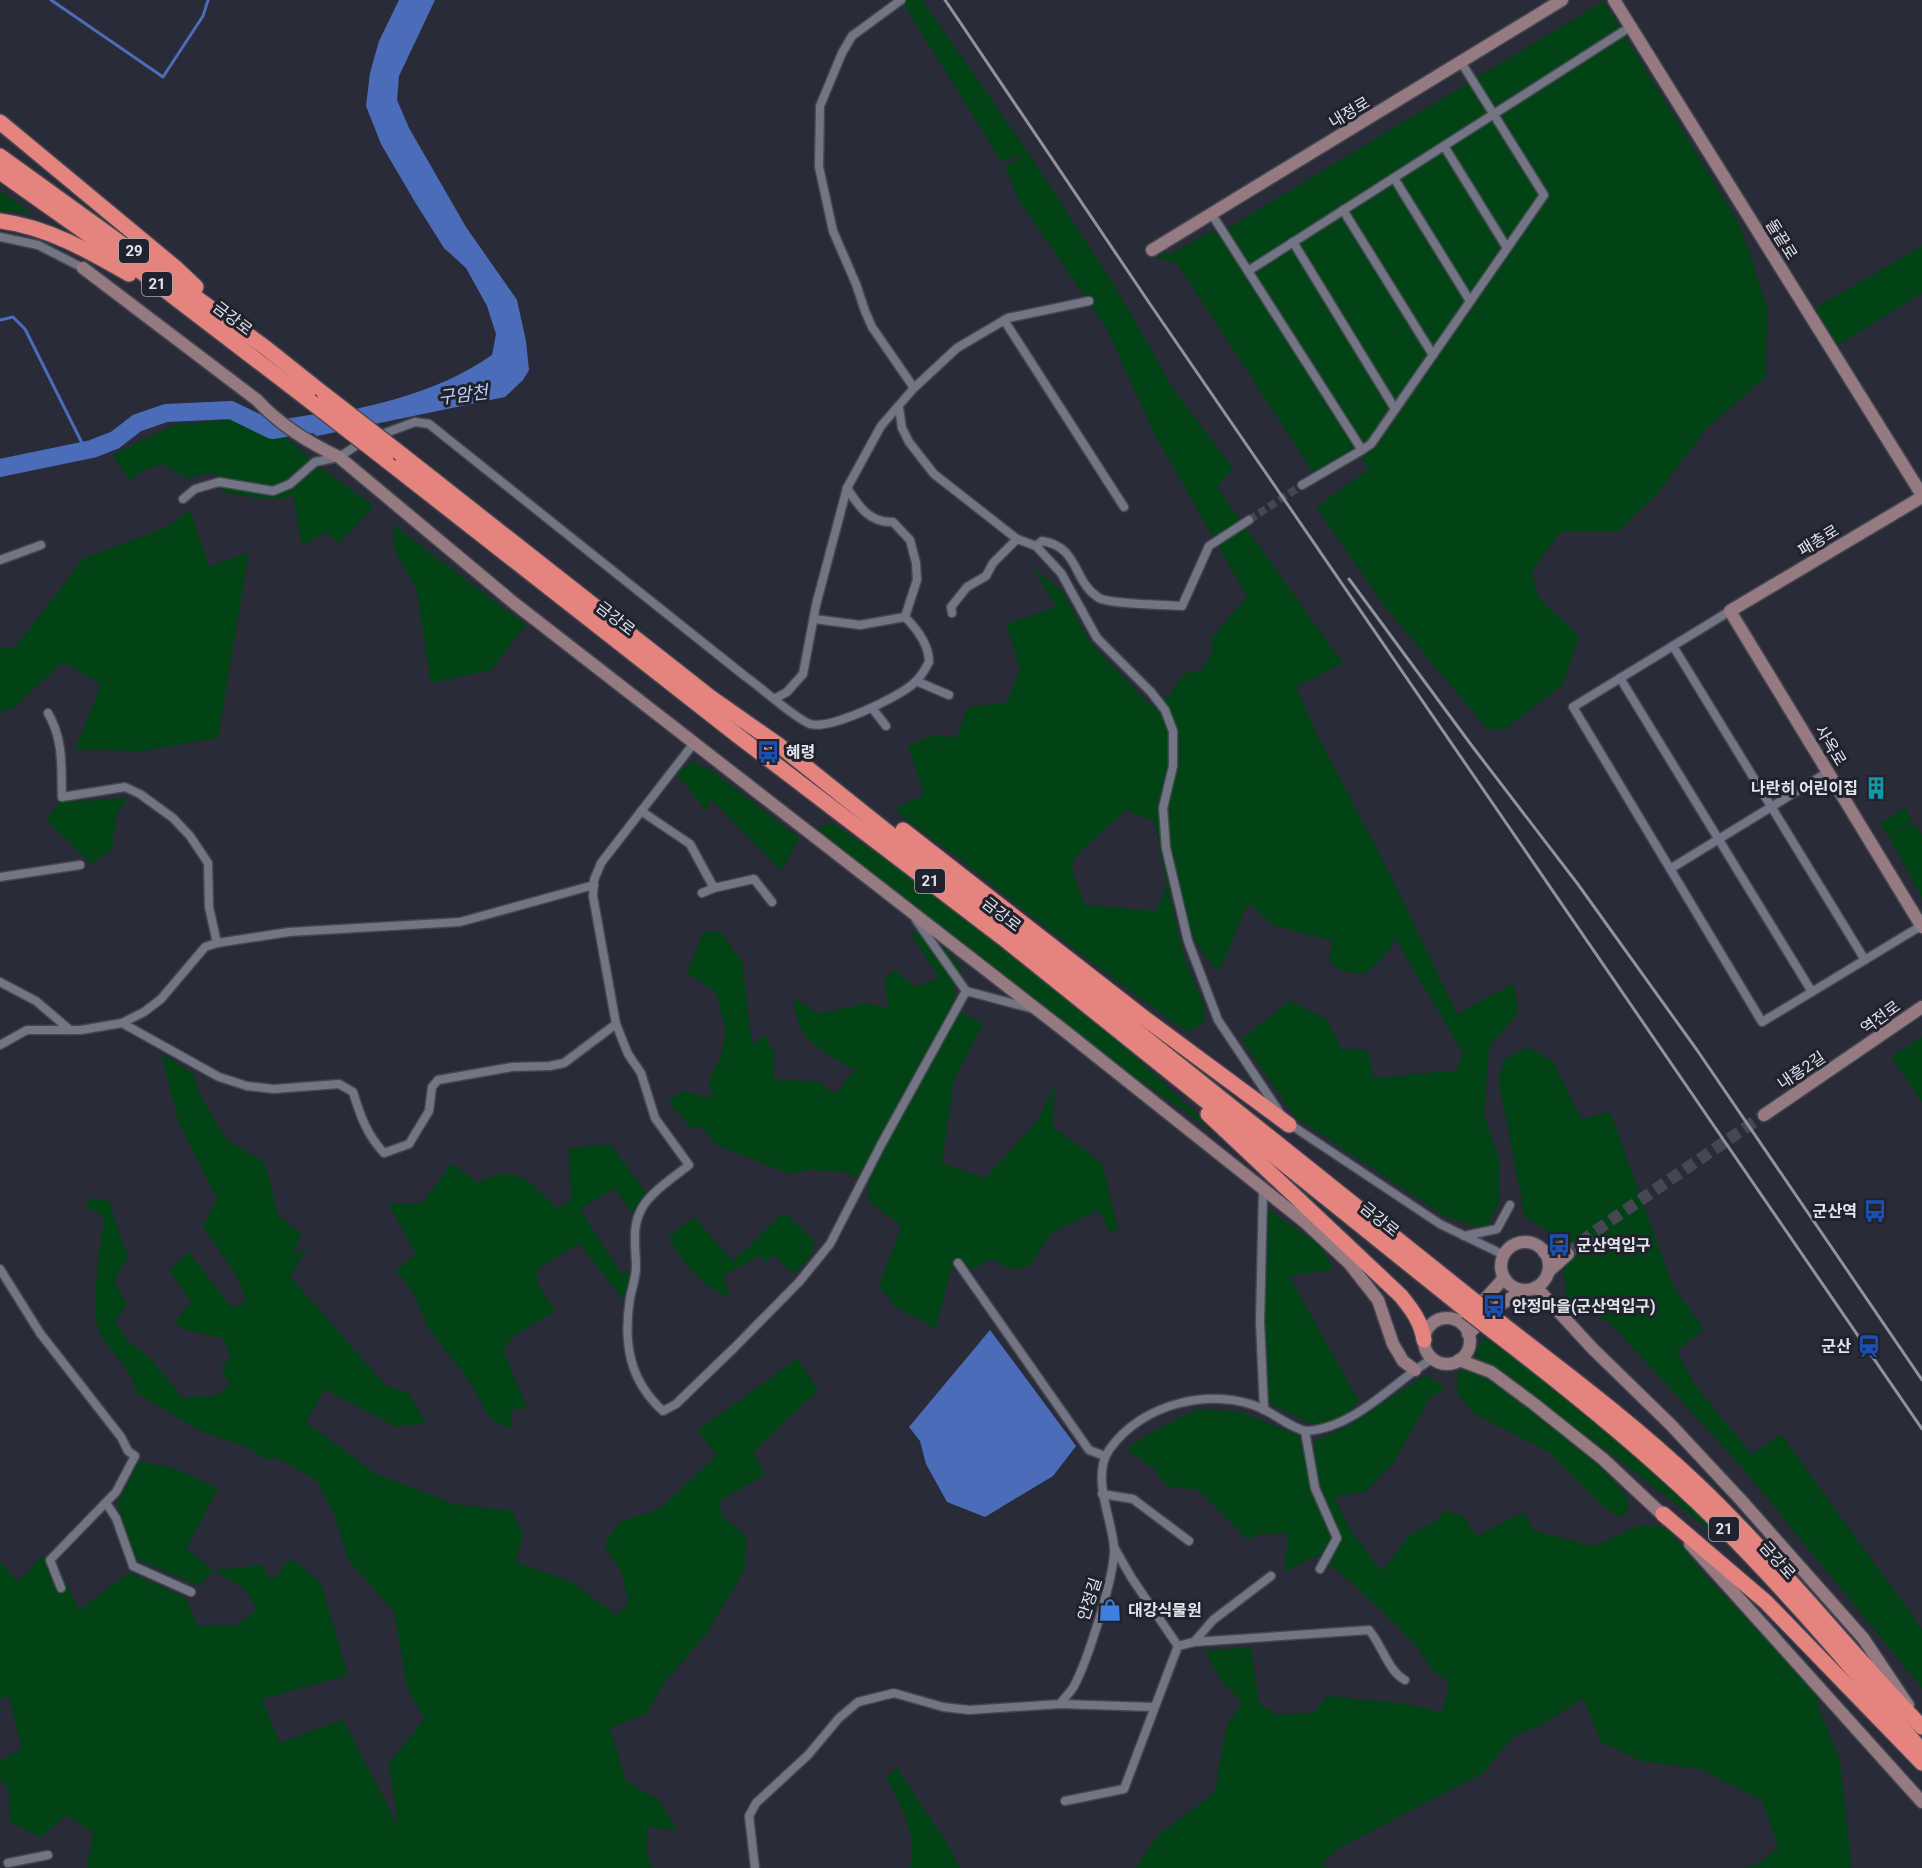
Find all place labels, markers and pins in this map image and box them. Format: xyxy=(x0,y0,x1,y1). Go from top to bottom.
bus stop icon: 혜령 xyxy=(755,739,781,765)
place label: 혜령 xyxy=(786,743,815,762)
building icon: 나란히 어린이집 xyxy=(1863,775,1889,801)
place label: 나란히 어린이집 xyxy=(1751,779,1858,798)
bus stop icon: 군산역 xyxy=(1862,1198,1888,1224)
place label: 군산역 xyxy=(1813,1202,1857,1221)
bus stop icon: 군산역입구 xyxy=(1546,1232,1572,1258)
place label: 군산역입구 xyxy=(1577,1236,1651,1255)
bus stop icon: 안정마을(군산역입구) xyxy=(1481,1293,1507,1319)
place label: 안정마을(군산역입구) xyxy=(1512,1297,1656,1316)
station icon: 군산 xyxy=(1856,1333,1882,1359)
place label: 군산 xyxy=(1822,1337,1851,1356)
shop icon: 대강식물원 xyxy=(1097,1597,1123,1623)
place label: 대강식물원 xyxy=(1128,1601,1202,1620)

